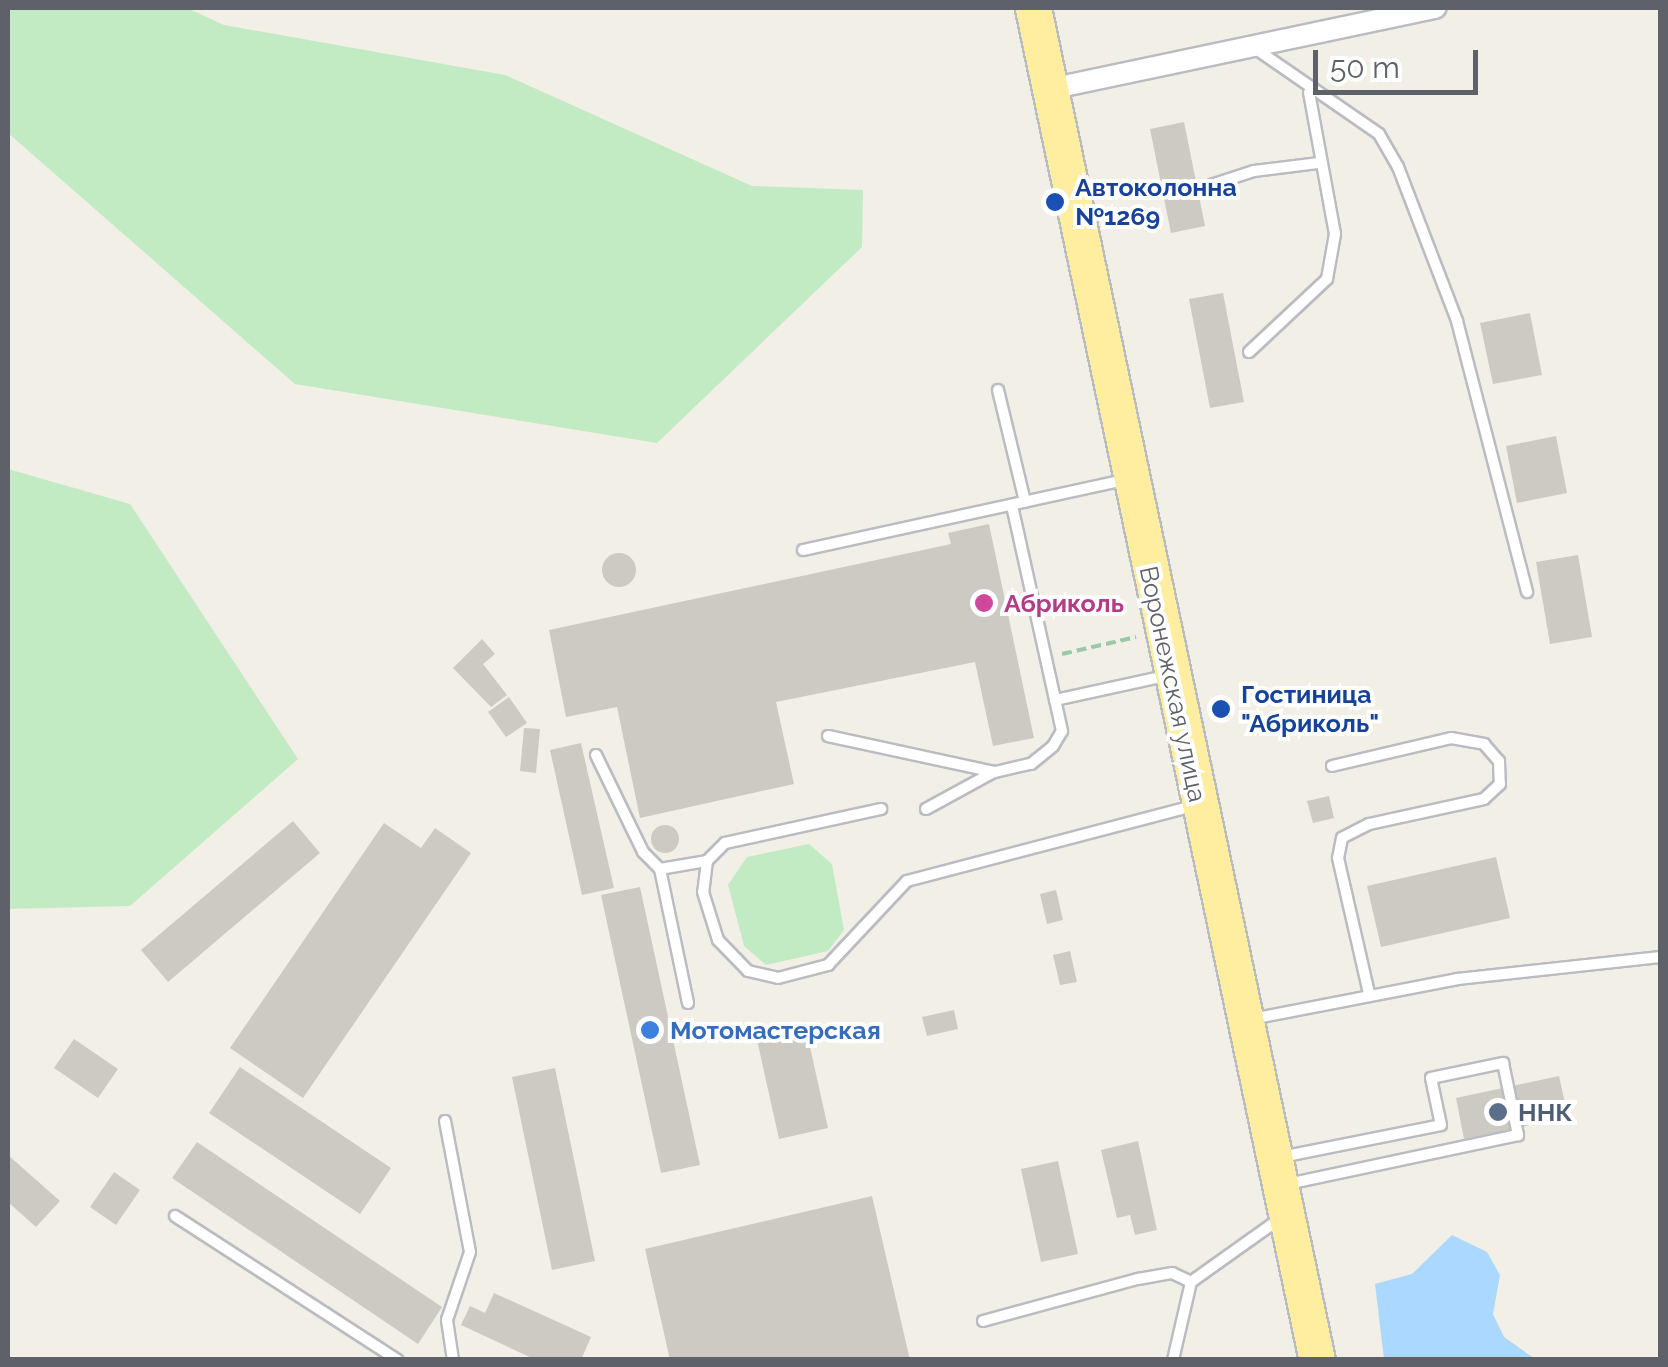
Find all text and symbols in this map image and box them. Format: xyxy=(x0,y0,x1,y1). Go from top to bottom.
scale bar xyxy=(1318,30,1483,92)
text: 50 m xyxy=(1330,50,1400,85)
place label: Автоколонна №1269 xyxy=(1075,173,1237,232)
marker: Автоколонна №1269 xyxy=(1044,191,1066,213)
street label: Воронежская улица xyxy=(1133,563,1213,805)
place label: Абриколь xyxy=(1004,588,1124,618)
marker: Абриколь xyxy=(973,592,995,614)
place label: Гостиница "Абриколь" xyxy=(1241,680,1379,739)
marker: Гостиница "Абриколь" xyxy=(1210,698,1232,720)
place label: Мотомастерская xyxy=(670,1015,881,1045)
marker: Мотомастерская xyxy=(639,1019,661,1041)
place label: ННК xyxy=(1518,1097,1572,1127)
marker: ННК xyxy=(1487,1101,1509,1123)

